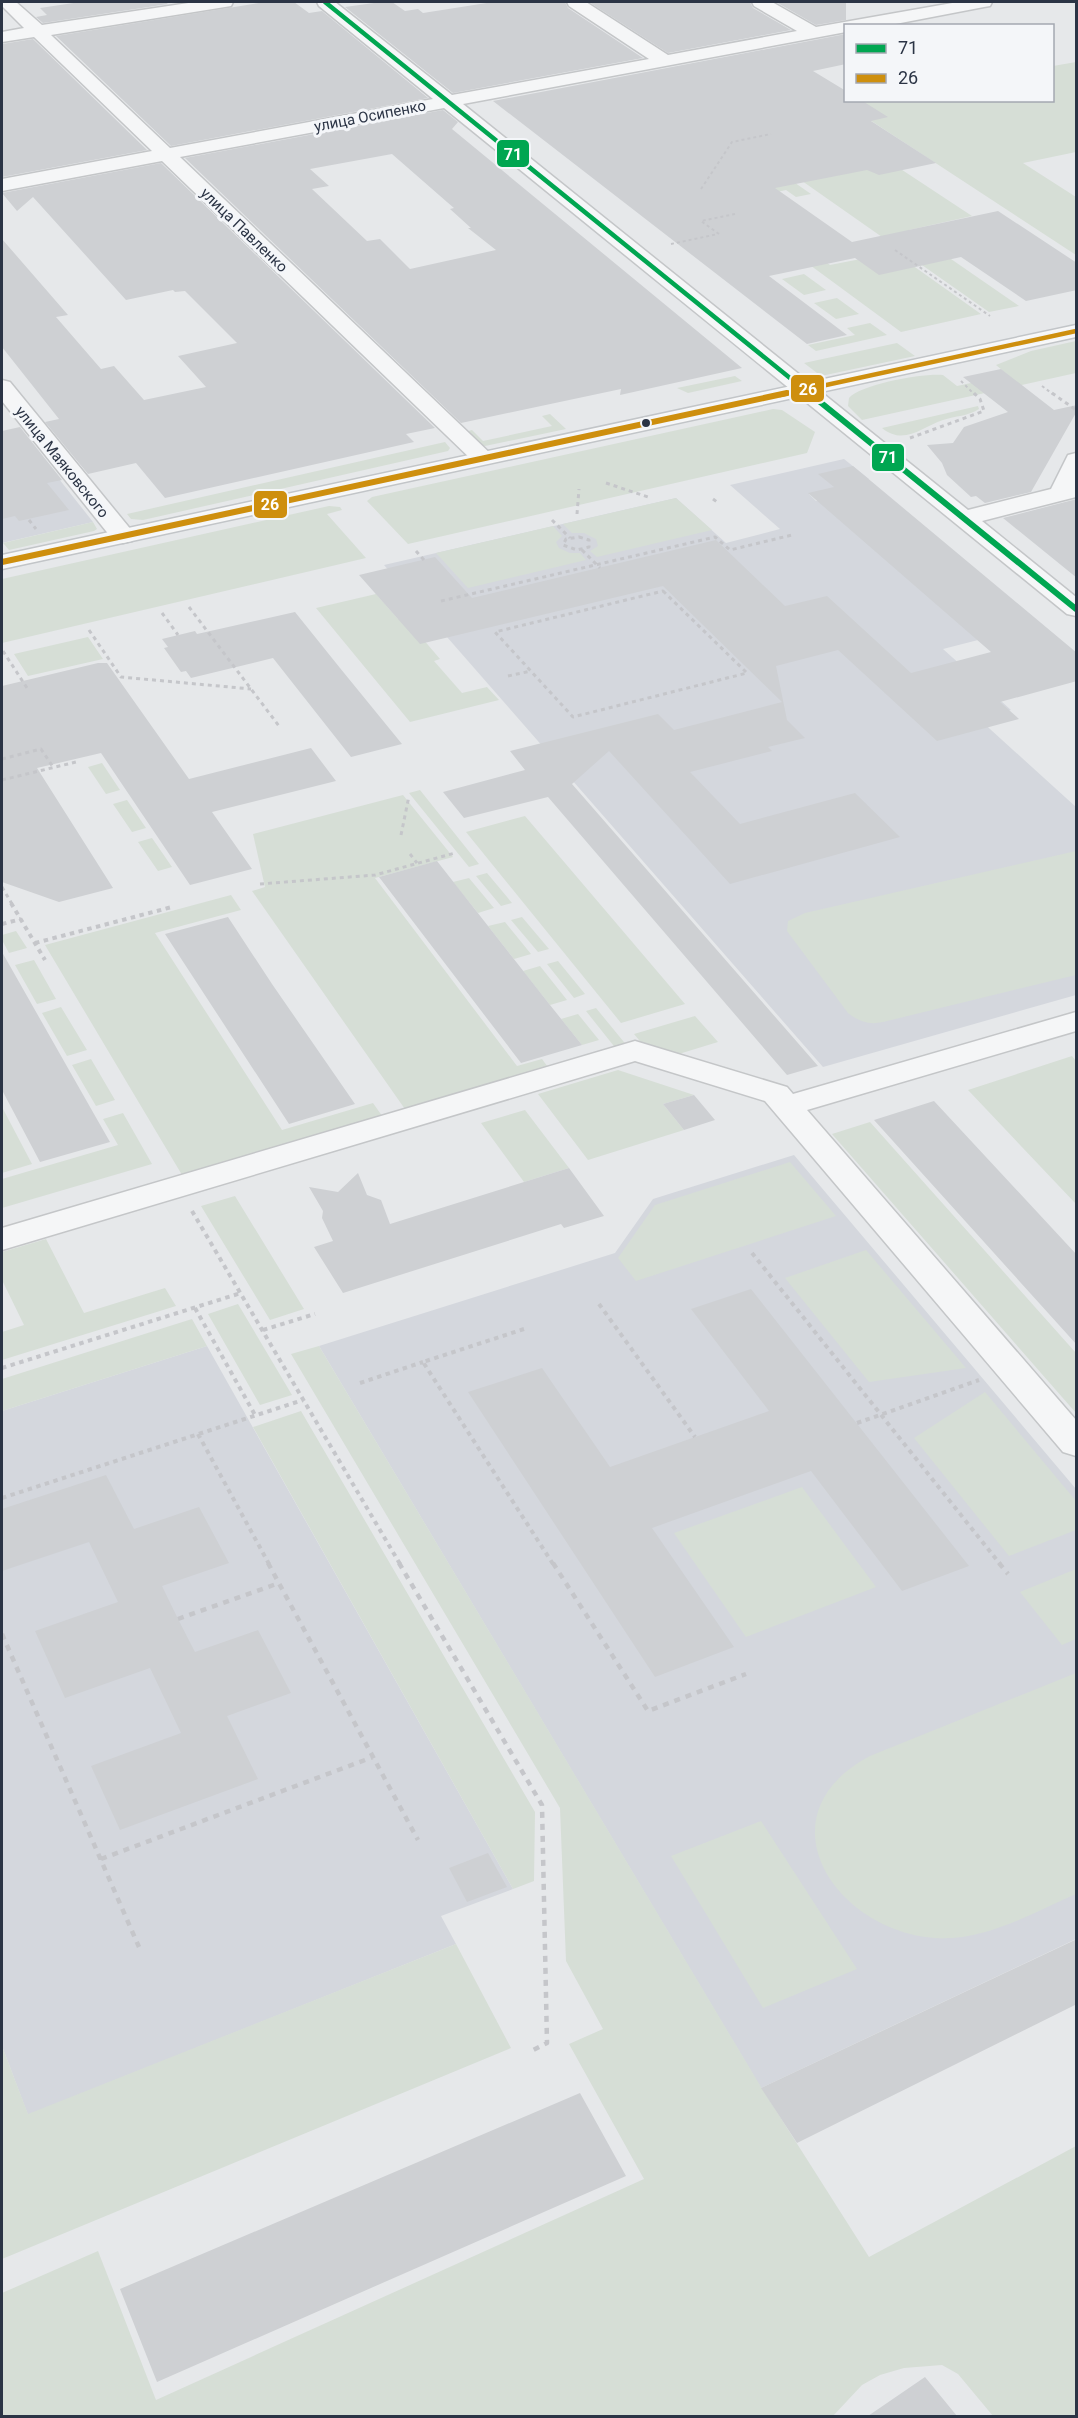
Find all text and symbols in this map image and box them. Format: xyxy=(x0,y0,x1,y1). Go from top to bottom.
legend xyxy=(844,24,1054,102)
text: 71 xyxy=(898,37,918,58)
text: 26 xyxy=(898,67,918,88)
street label: улица Осипенко xyxy=(313,96,427,136)
line badge: 71 xyxy=(496,139,530,168)
text: 71 xyxy=(504,145,522,164)
street label: улица Павленко xyxy=(197,184,291,276)
line badge: 26 xyxy=(790,374,825,403)
text: 26 xyxy=(799,380,817,399)
street label: улица Маяковского xyxy=(11,403,113,521)
unlabelled marker xyxy=(640,417,652,429)
line badge: 71 xyxy=(871,443,905,472)
text: 71 xyxy=(879,448,897,467)
line badge: 26 xyxy=(253,490,288,519)
text: 26 xyxy=(261,495,279,514)

